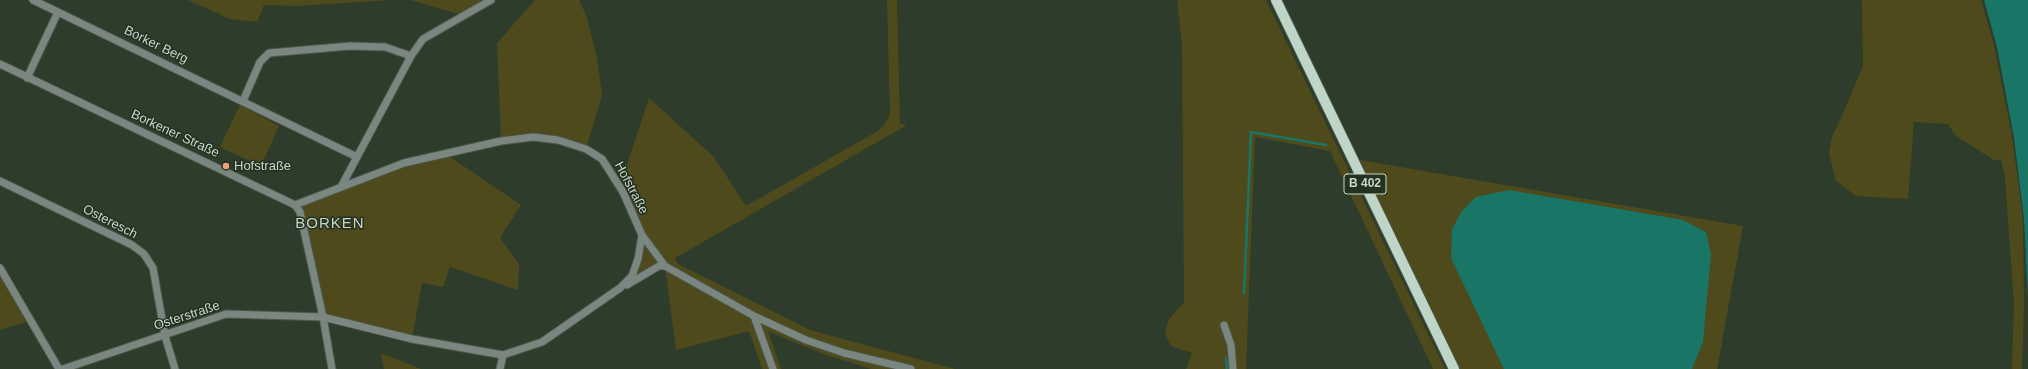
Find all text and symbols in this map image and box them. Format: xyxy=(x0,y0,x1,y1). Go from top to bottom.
street label: Borker Berg xyxy=(121,23,191,67)
street label: Borkener Straße xyxy=(128,107,222,161)
place label: Hofstraße xyxy=(234,158,291,174)
street label: Hofstraße xyxy=(611,159,651,217)
marker: Hofstraße xyxy=(221,161,231,171)
road number: B 402 xyxy=(1344,174,1386,194)
street label: Osteresch xyxy=(80,202,140,242)
district label: BORKEN xyxy=(295,215,365,233)
street label: Osterstraße xyxy=(152,298,222,334)

